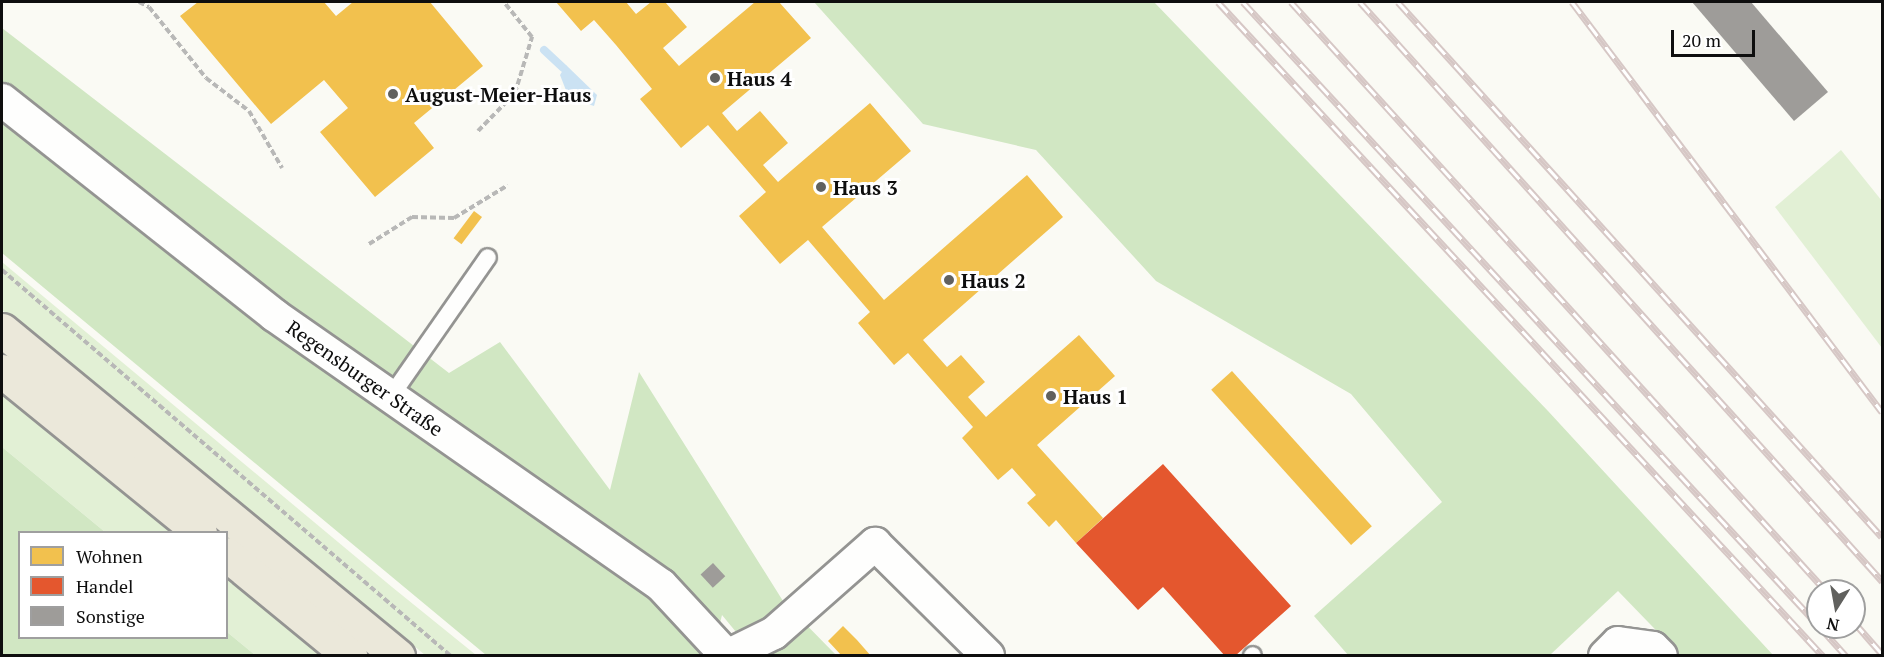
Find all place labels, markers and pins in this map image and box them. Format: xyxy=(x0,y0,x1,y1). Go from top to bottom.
place label: Haus 4 xyxy=(727,66,792,90)
marker: Haus 4 xyxy=(708,71,722,85)
place label: August-Meier-Haus xyxy=(405,82,591,106)
marker: August-Meier-Haus xyxy=(386,87,400,101)
place label: Haus 3 xyxy=(833,175,898,199)
marker: Haus 3 xyxy=(814,180,828,194)
place label: Haus 2 xyxy=(961,268,1026,292)
marker: Haus 2 xyxy=(942,273,956,287)
place label: Haus 1 xyxy=(1063,384,1128,408)
marker: Haus 1 xyxy=(1044,389,1058,403)

